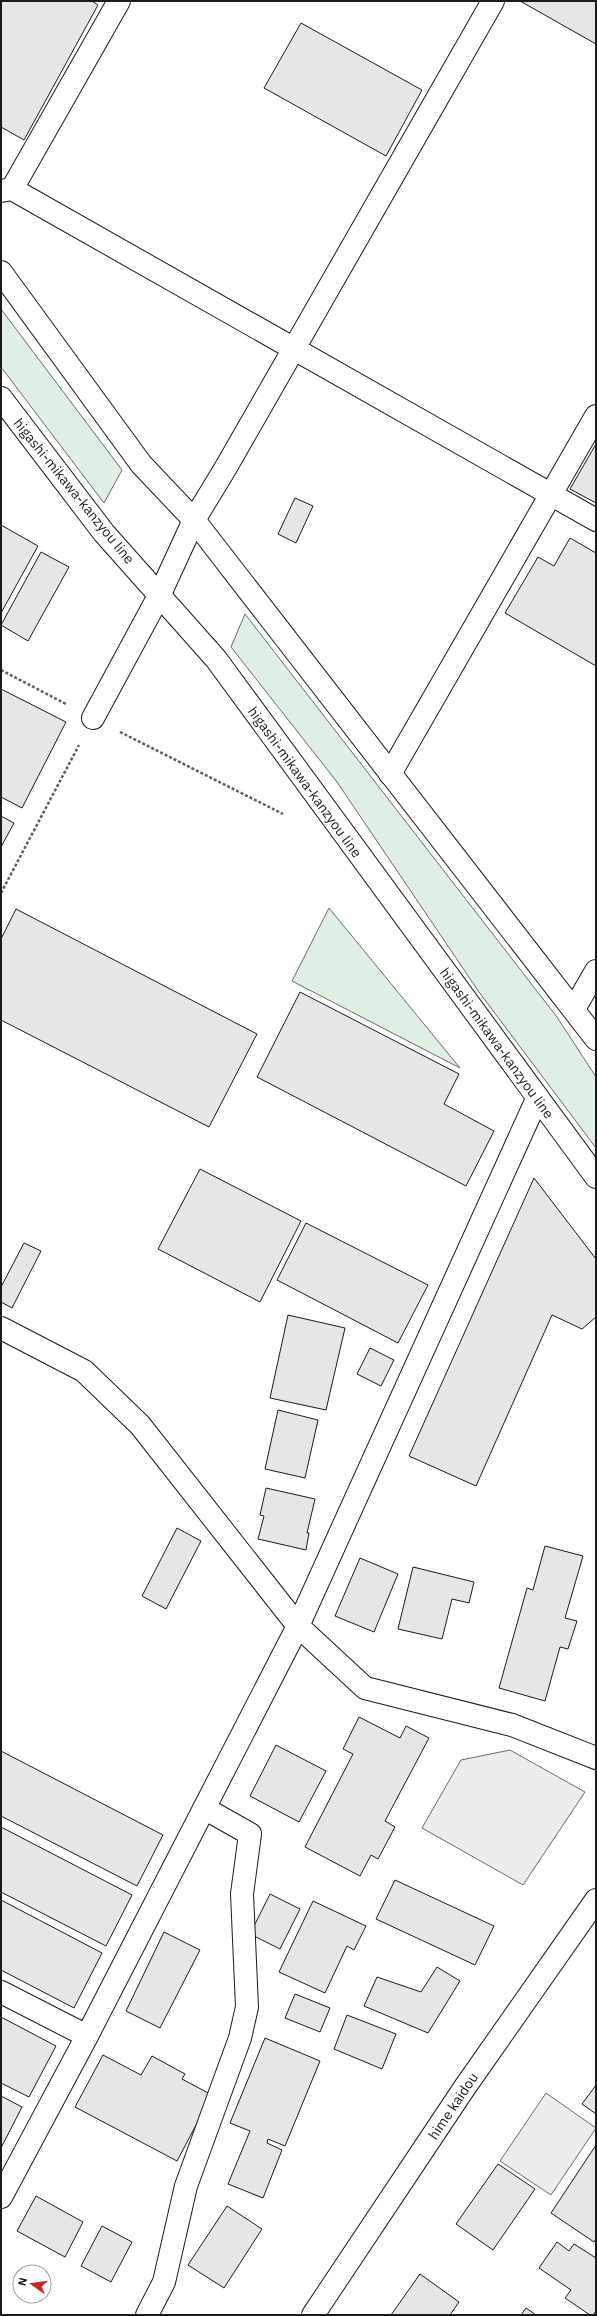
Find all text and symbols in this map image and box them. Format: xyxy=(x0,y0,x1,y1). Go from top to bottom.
street label: higashi-mikawa-kanzyou line xyxy=(10,414,139,568)
street label: higashi-mikawa-kanzyou line xyxy=(244,703,366,861)
street label: higashi-mikawa-kanzyou line xyxy=(436,964,558,1122)
street label: hime kaidou xyxy=(424,2069,482,2143)
north arrow xyxy=(12,2264,52,2304)
text: N xyxy=(15,2276,30,2287)

